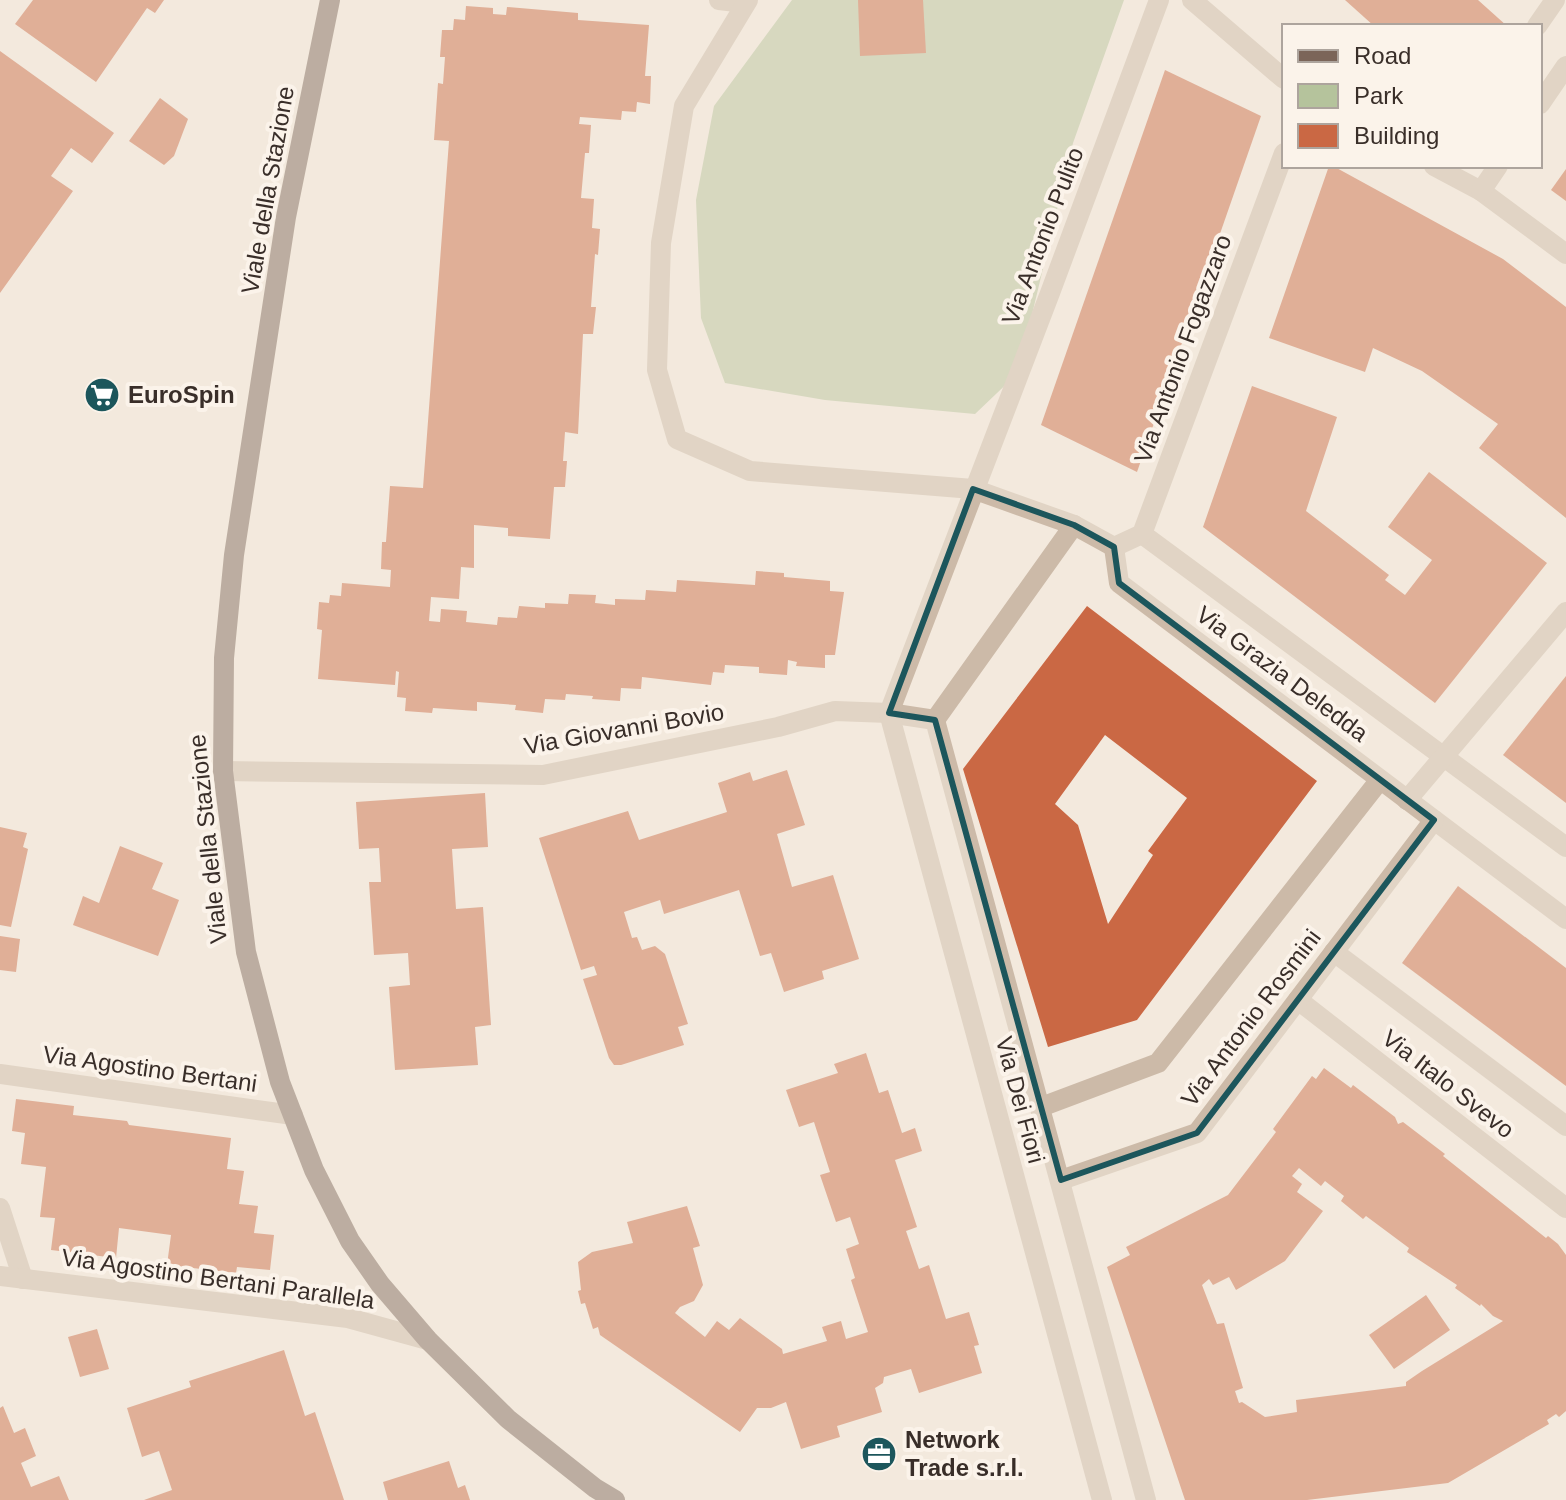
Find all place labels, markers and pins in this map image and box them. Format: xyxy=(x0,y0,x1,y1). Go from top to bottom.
supermarket icon: EuroSpin xyxy=(83,376,121,414)
place label: EuroSpin xyxy=(128,381,235,408)
place label: Network Trade s.r.l. xyxy=(905,1426,1024,1481)
office icon: Network Trade s.r.l. xyxy=(860,1435,898,1473)

